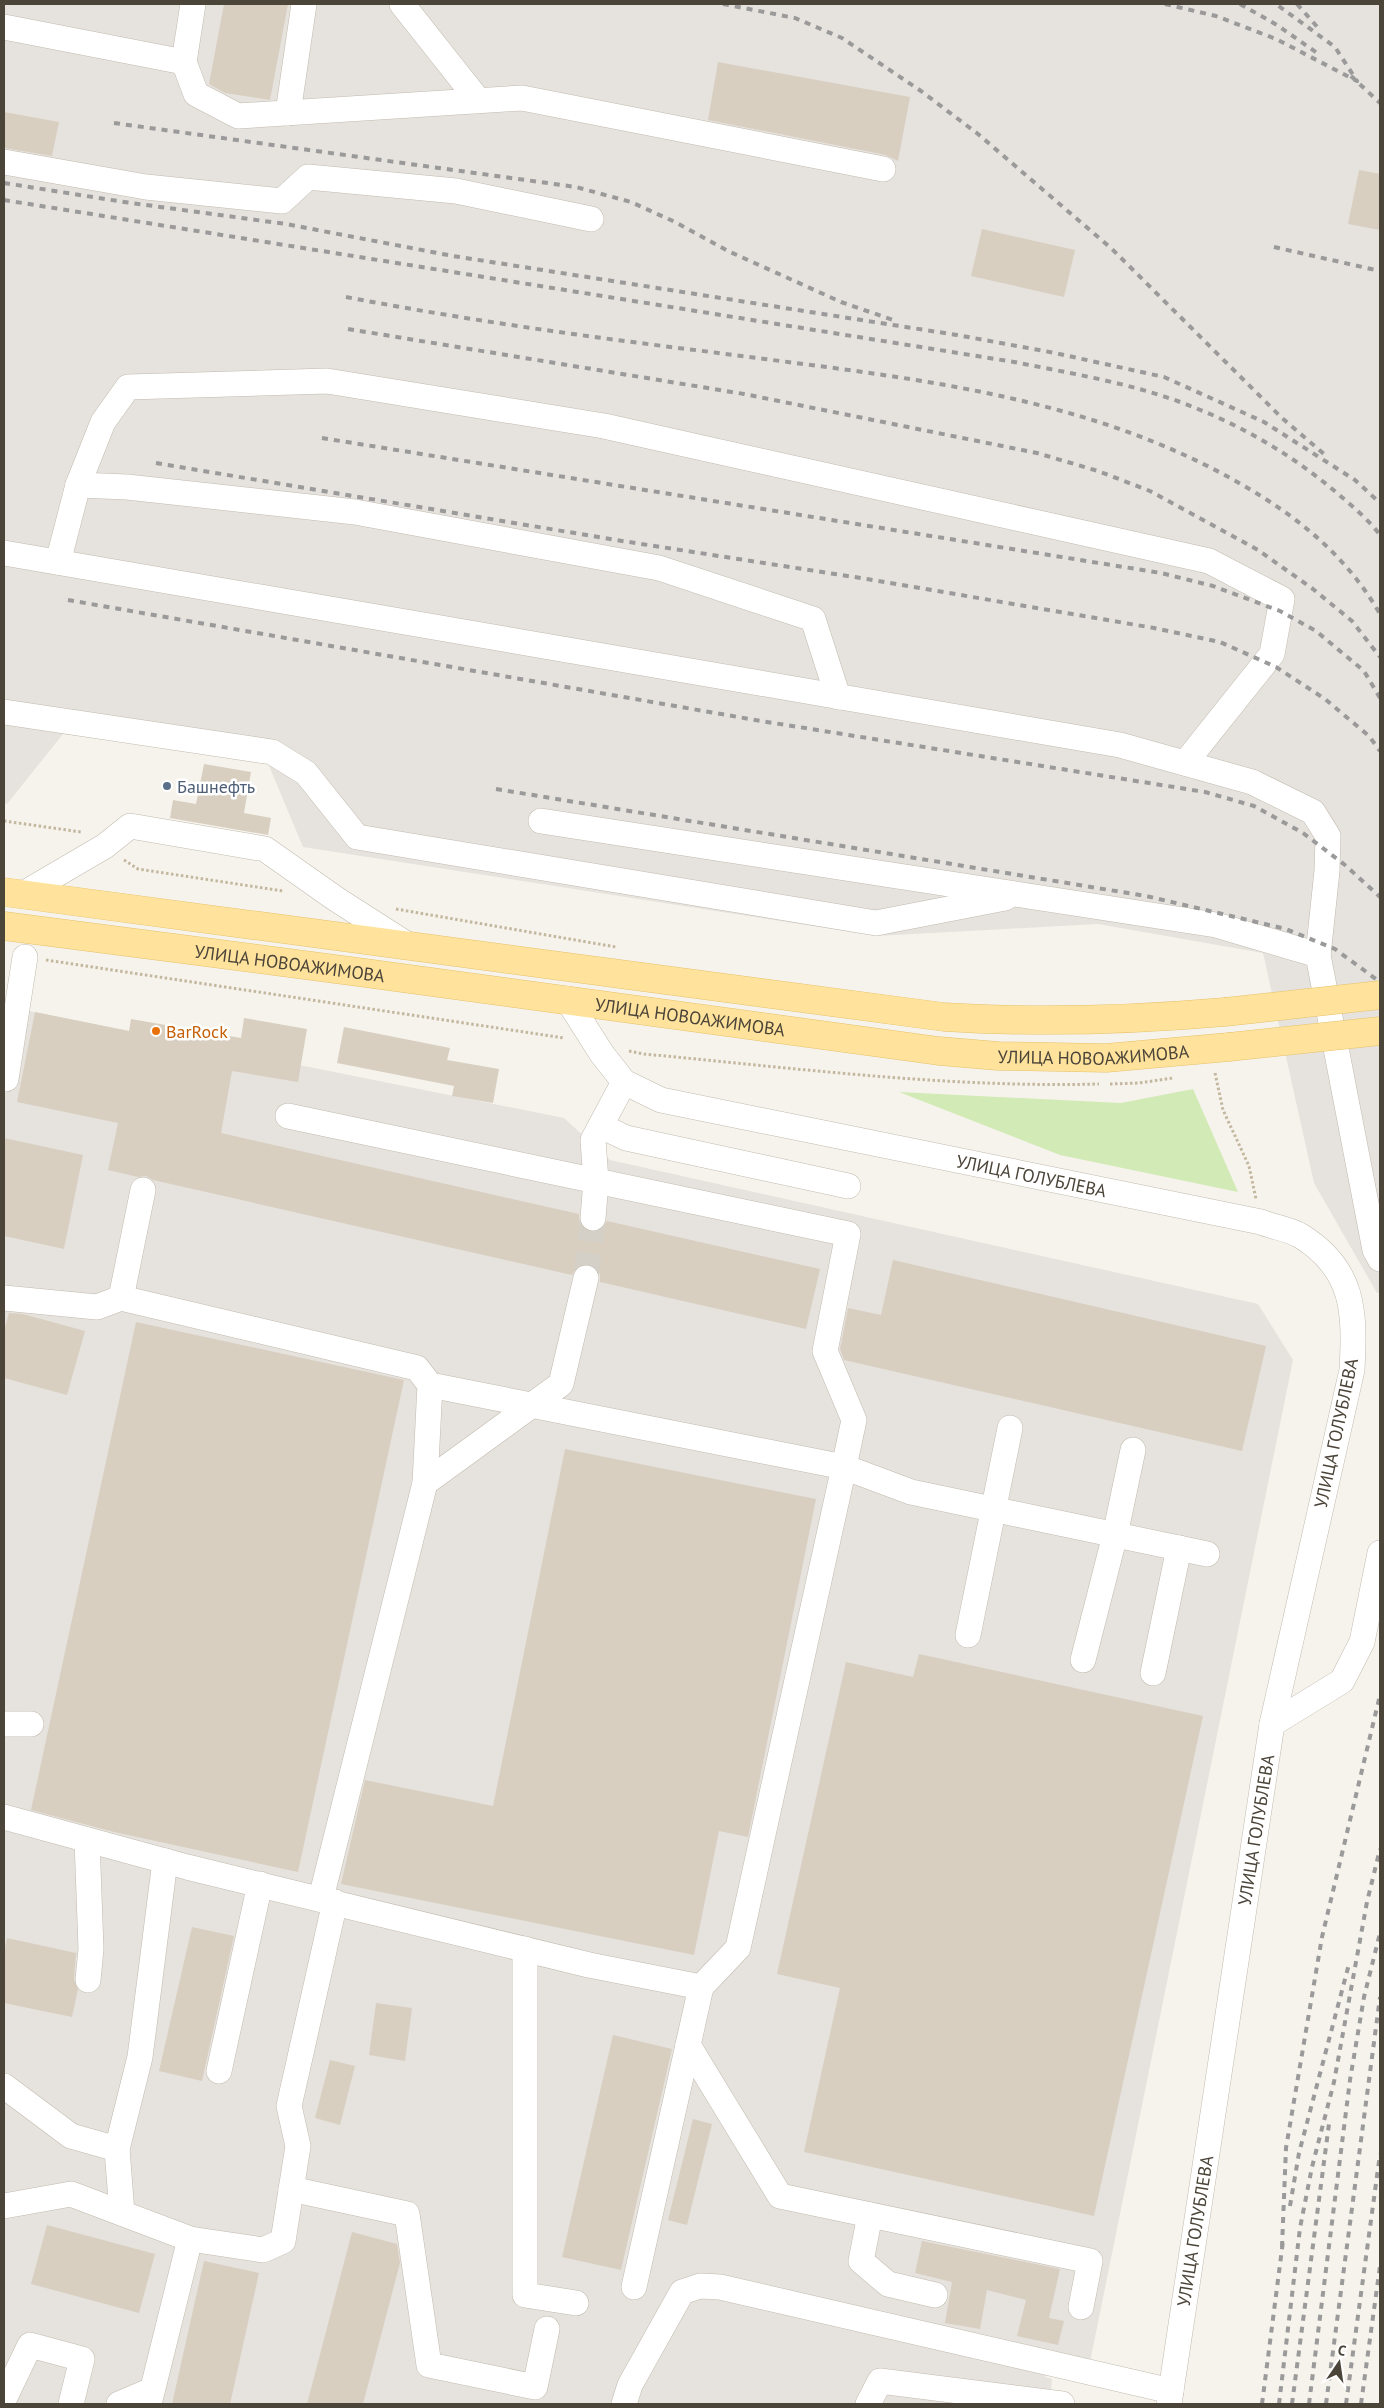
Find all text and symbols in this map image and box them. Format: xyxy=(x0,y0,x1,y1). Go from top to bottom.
place label: Башнефть xyxy=(177,775,255,798)
marker: Башнефть xyxy=(161,780,173,792)
street label: УЛИЦА НОВОАЖИМОВА xyxy=(193,939,387,987)
street label: УЛИЦА НОВОАЖИМОВА xyxy=(594,992,787,1041)
place label: BarRock xyxy=(166,1020,228,1043)
marker: BarRock xyxy=(150,1025,162,1037)
street label: УЛИЦА НОВОАЖИМОВА xyxy=(997,1039,1190,1070)
street label: УЛИЦА ГОЛУБЛЕВА xyxy=(954,1149,1109,1202)
street label: УЛИЦА ГОЛУБЛЕВА xyxy=(1309,1356,1363,1510)
street label: УЛИЦА ГОЛУБЛЕВА xyxy=(1233,1752,1279,1907)
street label: УЛИЦА ГОЛУБЛЕВА xyxy=(1172,2153,1218,2308)
north arrow xyxy=(1314,2338,1364,2388)
text: С xyxy=(1336,2341,1348,2360)

